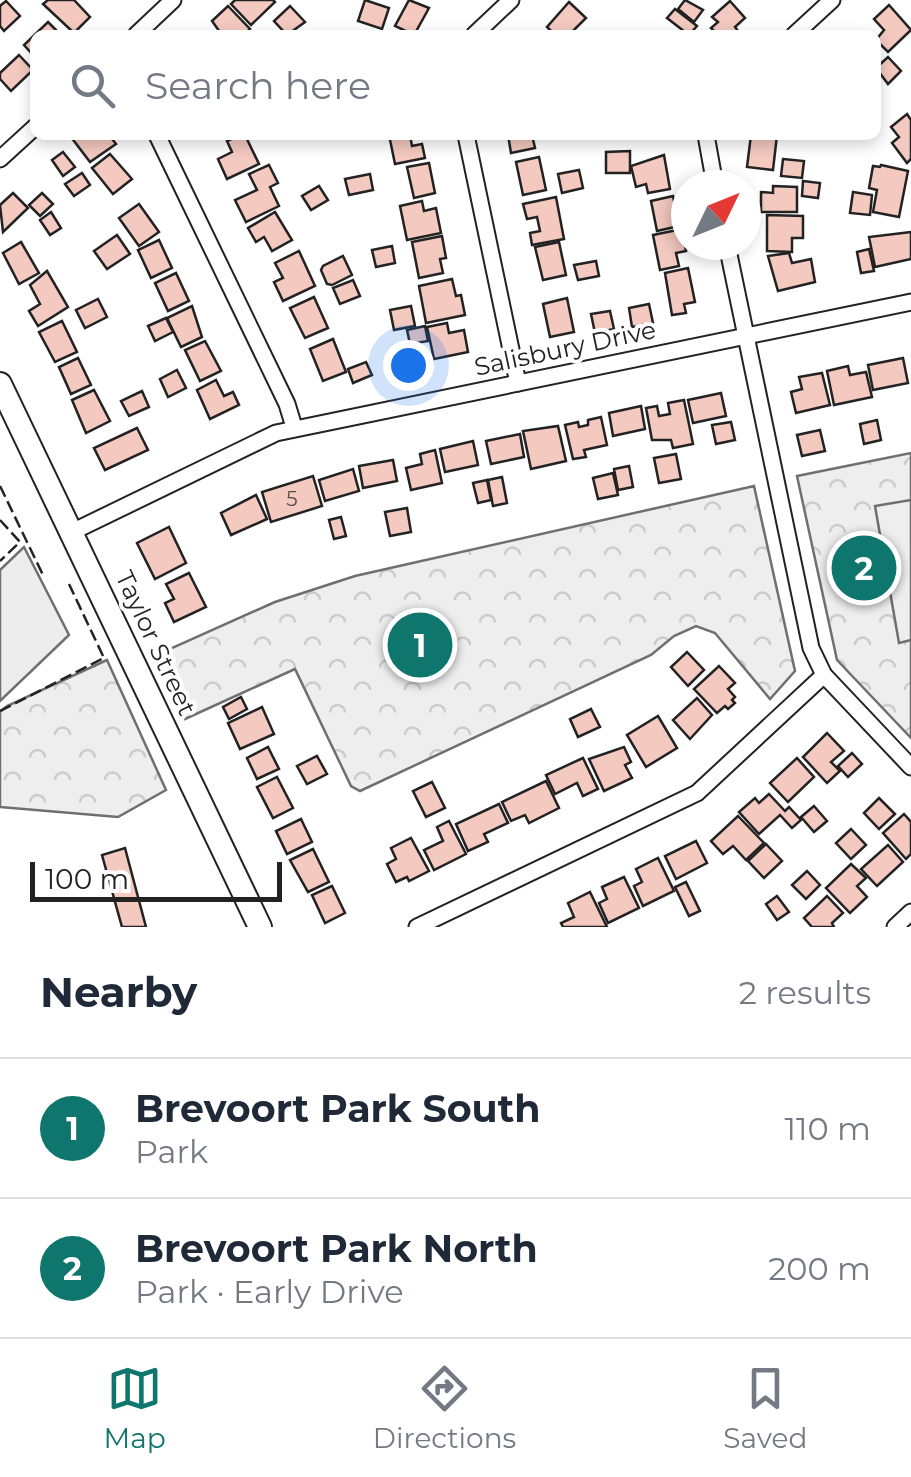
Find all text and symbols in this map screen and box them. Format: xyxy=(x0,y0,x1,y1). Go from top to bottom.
search box xyxy=(30,30,881,140)
icon: search xyxy=(65,58,120,113)
text: Search here xyxy=(145,62,371,109)
north arrow xyxy=(671,170,761,260)
street label: Salisbury Drive xyxy=(471,314,659,382)
your location xyxy=(383,340,434,391)
house number: 5 xyxy=(286,487,298,511)
pin: 2 xyxy=(832,530,896,606)
street label: Taylor Street xyxy=(109,566,203,720)
pin: 1 xyxy=(388,608,452,682)
scale bar xyxy=(30,857,282,901)
text: 100 m xyxy=(45,862,129,896)
text: Nearby xyxy=(40,966,197,1018)
text: 2 results xyxy=(739,973,871,1012)
text: Brevoort Park South xyxy=(135,1085,541,1132)
text: 1 xyxy=(66,1109,79,1148)
text: 110 m xyxy=(784,1109,871,1148)
text: Park xyxy=(135,1132,208,1171)
text: Brevoort Park North xyxy=(135,1225,538,1272)
text: 2 xyxy=(63,1249,82,1288)
text: 200 m xyxy=(768,1249,871,1288)
text: Park · Early Drive xyxy=(135,1272,404,1311)
tab: Map xyxy=(104,1361,166,1455)
tab: Directions xyxy=(373,1361,516,1455)
tab: Saved xyxy=(723,1361,807,1455)

